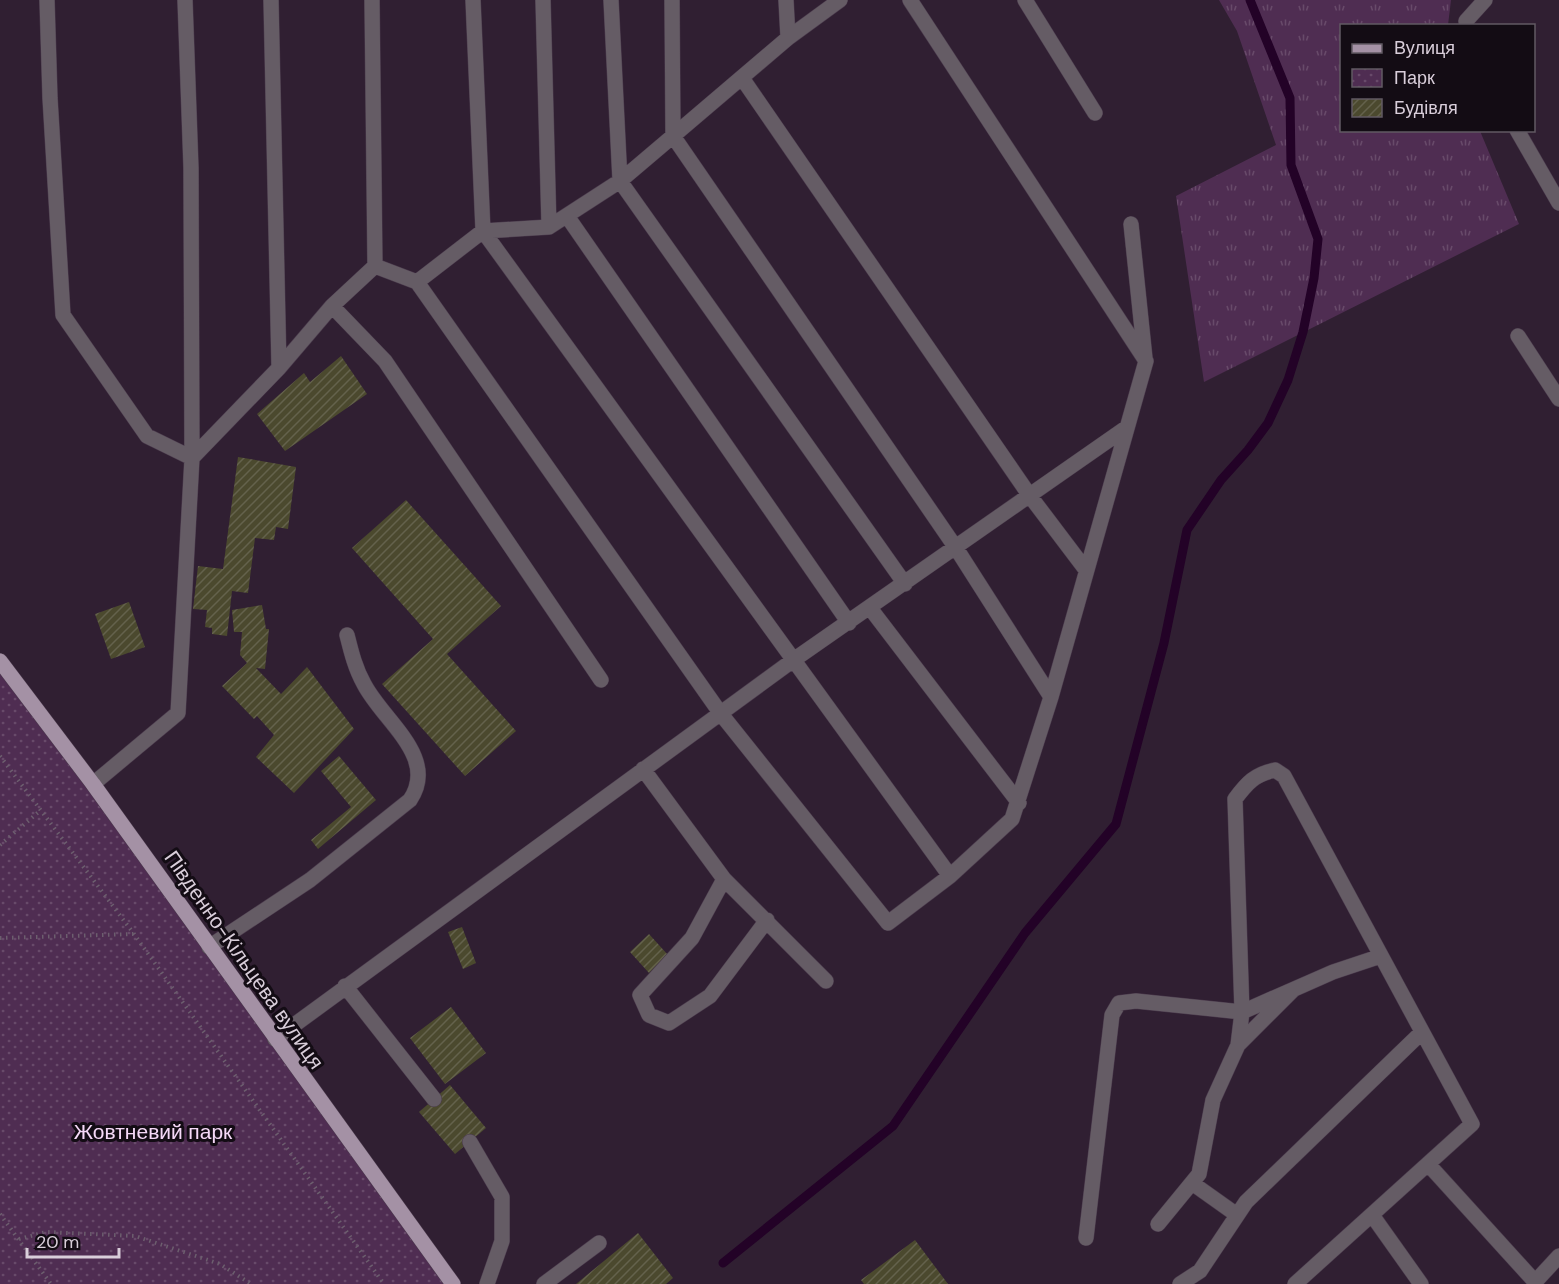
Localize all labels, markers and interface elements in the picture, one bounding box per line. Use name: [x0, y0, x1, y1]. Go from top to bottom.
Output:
legend: [1340, 24, 1535, 132]
text: Вулиця: [1394, 36, 1455, 60]
text: Парк: [1394, 66, 1435, 90]
text: Будівля: [1394, 96, 1458, 120]
street label: Південно-Кільцева вулиця: [158, 845, 330, 1075]
park label: Жовтневий парк: [74, 1118, 233, 1146]
scale bar: [27, 1221, 118, 1259]
text: 20 m: [36, 1230, 79, 1254]

